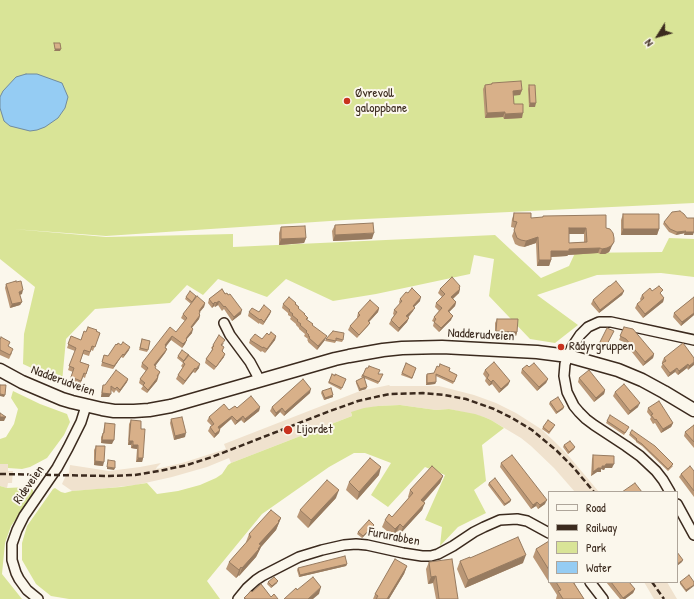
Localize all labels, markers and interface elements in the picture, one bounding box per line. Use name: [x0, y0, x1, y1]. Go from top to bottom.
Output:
north arrow: [638, 16, 678, 56]
text: N: [641, 37, 656, 50]
place label: Øvrevoll galoppbane: [355, 86, 407, 117]
marker: Øvrevoll galoppbane: [342, 96, 352, 106]
street label: Nadderudveien: [447, 325, 515, 345]
place label: Rådyrgruppen: [569, 339, 634, 355]
marker: Rådyrgruppen: [556, 342, 566, 352]
street label: Nadderudveien: [29, 362, 97, 400]
place label: Lijordet: [297, 422, 333, 438]
marker: Lijordet: [282, 424, 294, 436]
street label: Rideveien: [10, 463, 48, 507]
legend: [548, 491, 678, 583]
text: Road: [586, 499, 606, 516]
text: Railway: [586, 519, 617, 536]
street label: Fururabben: [367, 524, 421, 550]
text: Park: [586, 539, 606, 556]
text: Water: [586, 559, 612, 576]

